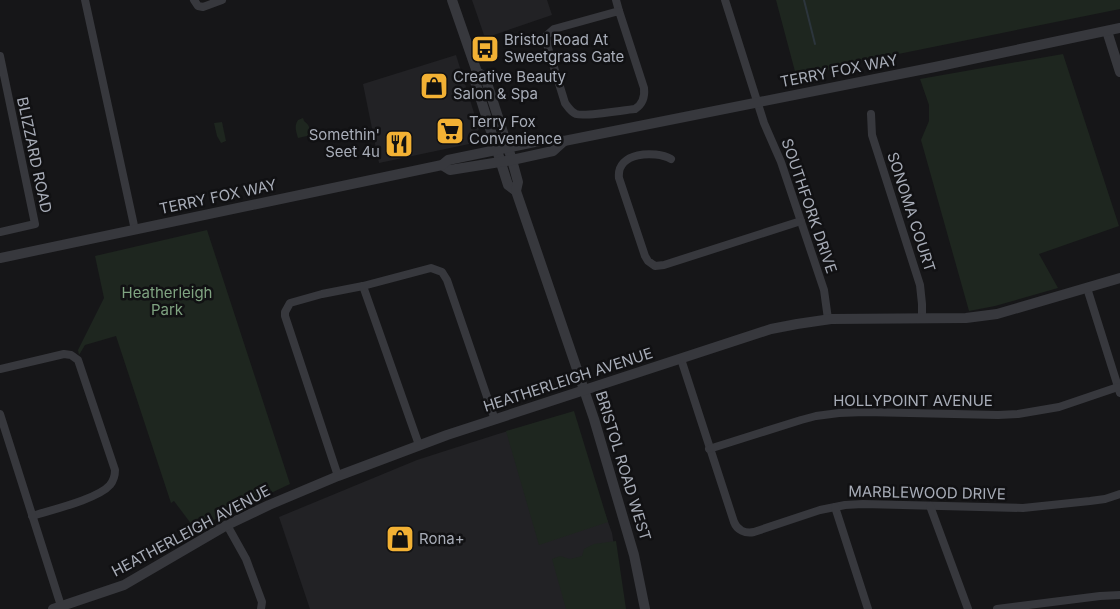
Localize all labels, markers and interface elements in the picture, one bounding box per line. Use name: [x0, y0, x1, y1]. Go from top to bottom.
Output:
place label: Bristol Road At Sweetgrass Gate: [504, 30, 624, 66]
bus stop icon: Bristol Road At Sweetgrass Gate: [470, 34, 500, 64]
street label: TERRY FOX WAY: [778, 50, 899, 91]
place label: Creative Beauty Salon & Spa: [453, 67, 567, 103]
shop icon: Creative Beauty Salon & Spa: [419, 71, 449, 101]
street label: BLIZZARD ROAD: [13, 95, 56, 215]
place label: Terry Fox Convenience: [469, 112, 562, 148]
supermarket icon: Terry Fox Convenience: [435, 116, 465, 146]
place label: Somethin' Seet 4u: [309, 125, 380, 161]
restaurant icon: Somethin' Seet 4u: [384, 129, 414, 159]
street label: SOUTHFORK DRIVE: [777, 136, 841, 276]
street label: SONOMA COURT: [883, 150, 940, 274]
street label: TERRY FOX WAY: [157, 175, 278, 218]
park label: Heatherleigh Park: [122, 283, 212, 319]
street label: HEATHERLEIGH AVENUE: [481, 343, 655, 416]
street label: BRISTOL ROAD WEST: [592, 389, 655, 543]
street label: HOLLYPOINT AVENUE: [833, 391, 993, 410]
street label: HEATHERLEIGH AVENUE: [108, 481, 273, 580]
street label: MARBLEWOOD DRIVE: [848, 482, 1006, 503]
shop icon: Rona+: [385, 524, 415, 554]
place label: Rona+: [419, 529, 465, 548]

